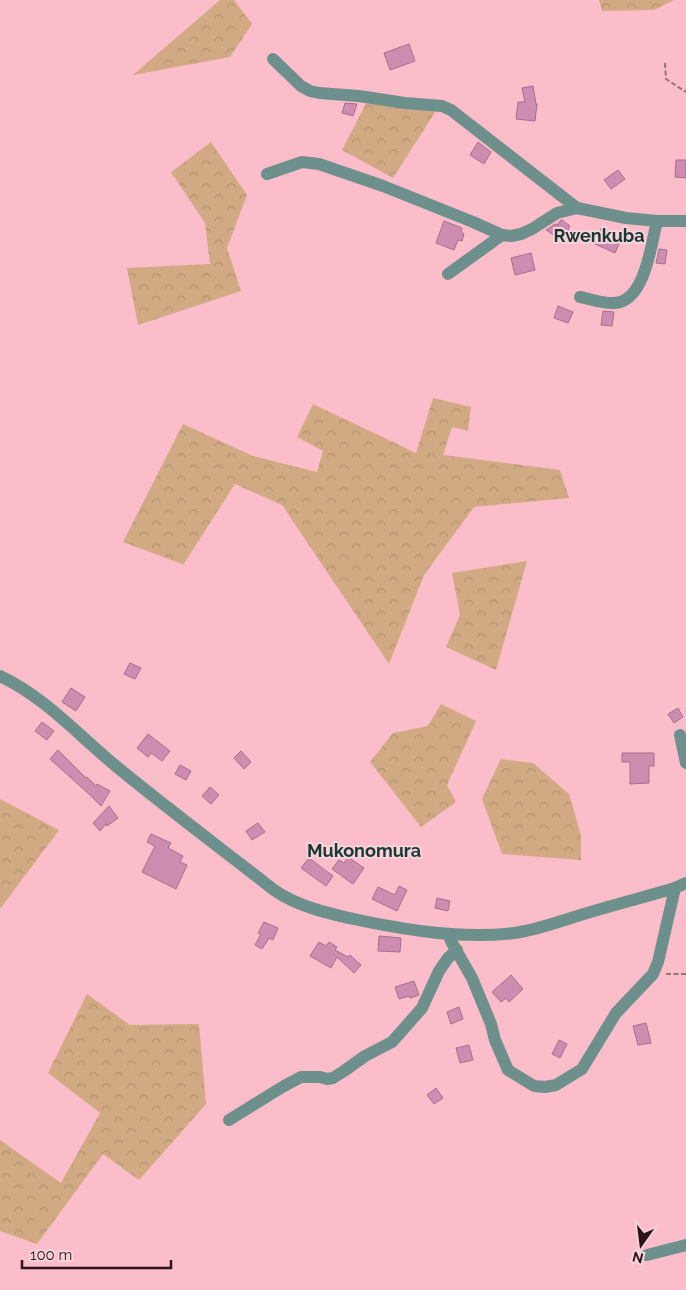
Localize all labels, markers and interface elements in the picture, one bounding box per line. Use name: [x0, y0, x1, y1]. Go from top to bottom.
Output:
district label: Rwenkuba: [553, 225, 645, 246]
district label: Mukonomura: [307, 840, 421, 861]
north arrow: [616, 1220, 666, 1270]
scale bar: [22, 1238, 171, 1270]
text: 100 m: [30, 1246, 72, 1264]
text: N: [631, 1249, 645, 1267]

